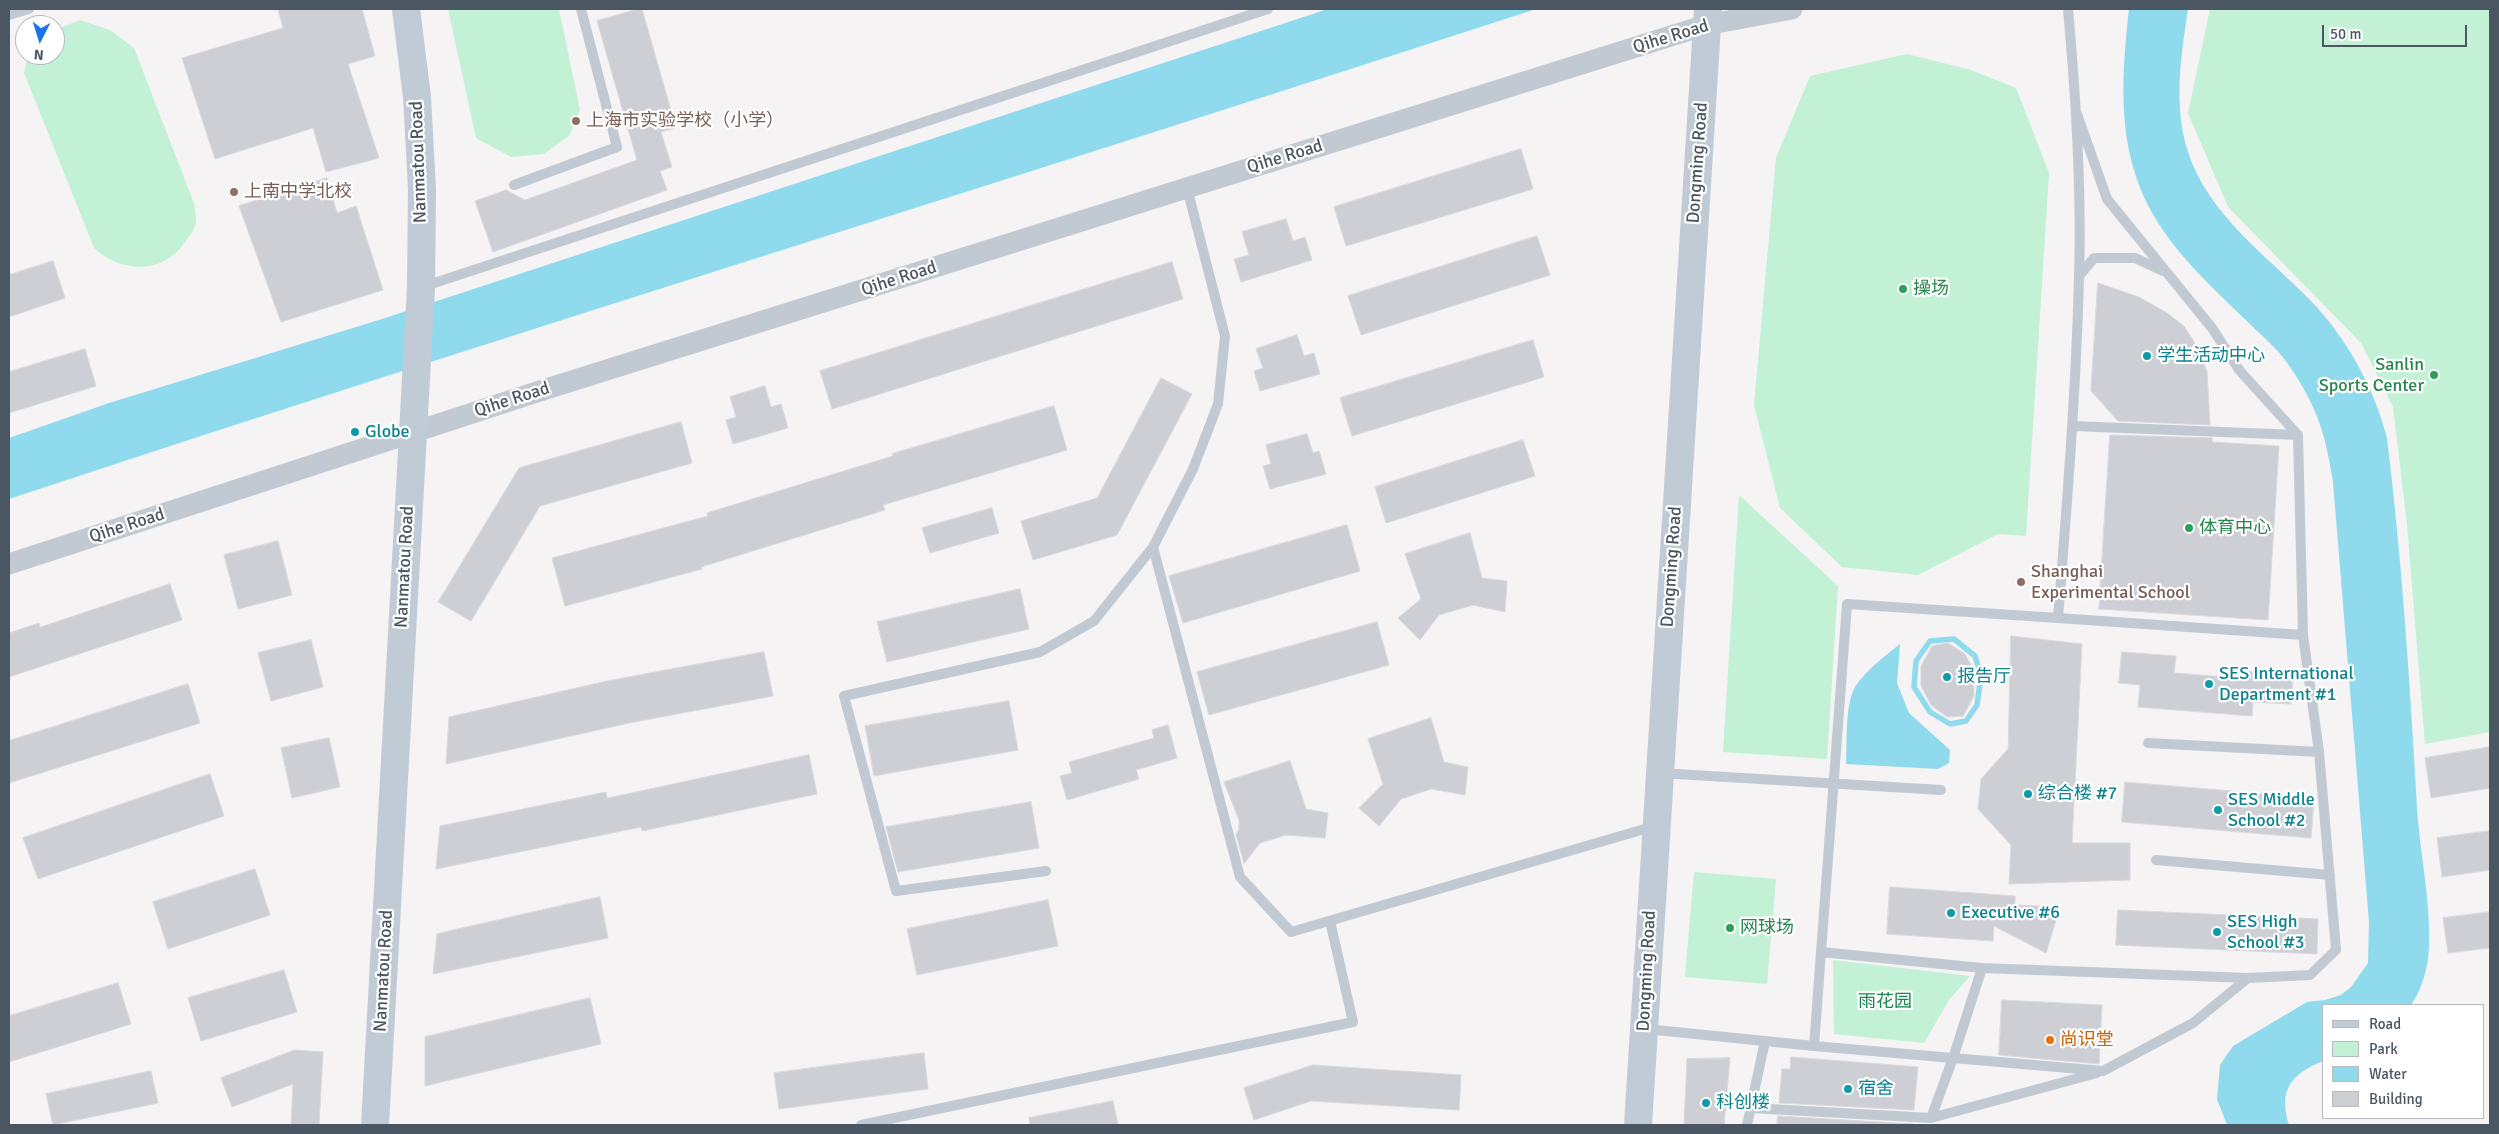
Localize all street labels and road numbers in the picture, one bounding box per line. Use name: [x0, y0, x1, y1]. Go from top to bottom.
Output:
street label: Qihe Road: [1631, 15, 1711, 59]
street label: Nanmatou Road: [406, 101, 432, 223]
street label: Dongming Road: [1683, 102, 1713, 224]
street label: Qihe Road: [1245, 135, 1325, 179]
street label: Qihe Road: [859, 257, 939, 301]
street label: Qihe Road: [472, 378, 552, 422]
street label: Qihe Road: [87, 504, 167, 548]
street label: Nanmatou Road: [391, 505, 419, 629]
street label: Dongming Road: [1657, 506, 1687, 628]
street label: Nanmatou Road: [370, 909, 398, 1033]
street label: Dongming Road: [1633, 910, 1661, 1032]

